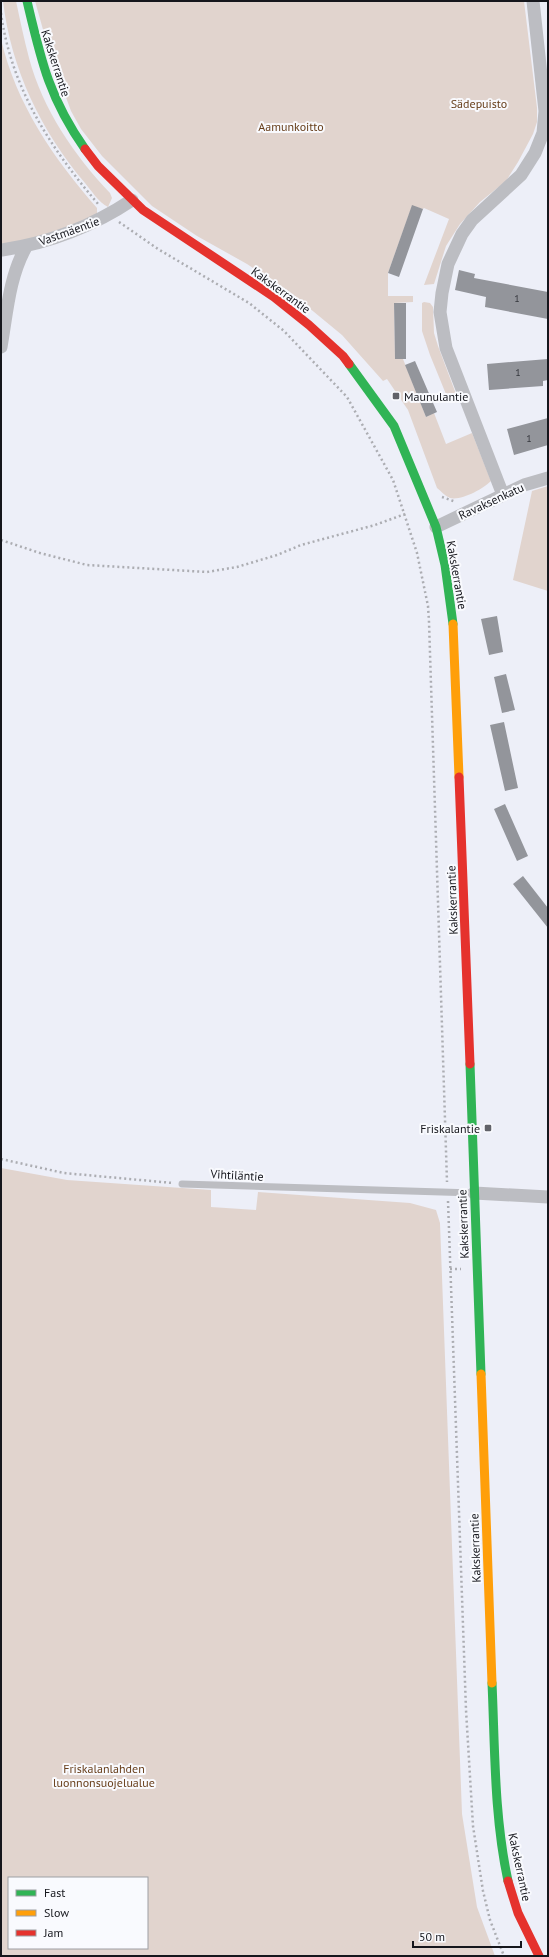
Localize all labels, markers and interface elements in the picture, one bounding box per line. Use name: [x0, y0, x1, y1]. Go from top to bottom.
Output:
street label: Kakskerrantie: [38, 28, 74, 98]
park label: Sädepuisto: [451, 96, 507, 111]
park label: Aamunkoitto: [258, 119, 324, 134]
street label: Vastmäentie: [36, 213, 101, 249]
street label: Kakskerrantie: [248, 264, 314, 316]
house number: 1: [514, 292, 520, 305]
house number: 1: [515, 366, 521, 379]
place label: Maunulantie: [404, 389, 468, 404]
marker: Maunulantie: [391, 391, 401, 401]
house number: 1: [526, 432, 532, 445]
street label: Ravaksenkatu: [456, 479, 526, 523]
street label: Kakskerrantie: [444, 539, 470, 611]
street label: Kakskerrantie: [443, 865, 461, 935]
place label: Friskalantie: [420, 1121, 480, 1136]
marker: Friskalantie: [483, 1123, 493, 1133]
street label: Vihtiläntie: [209, 1166, 264, 1184]
street label: Kakskerrantie: [454, 1189, 472, 1259]
street label: Kakskerrantie: [466, 1513, 484, 1583]
park label: Friskalanlahden luonnonsuojelualue: [53, 1761, 155, 1790]
street label: Kakskerrantie: [505, 1831, 535, 1903]
legend: [8, 1877, 148, 1949]
text: Fast: [44, 1885, 65, 1900]
text: Slow: [44, 1905, 69, 1920]
scale bar: [413, 1923, 521, 1949]
text: Jam: [43, 1925, 63, 1940]
text: 50 m: [419, 1929, 445, 1944]

